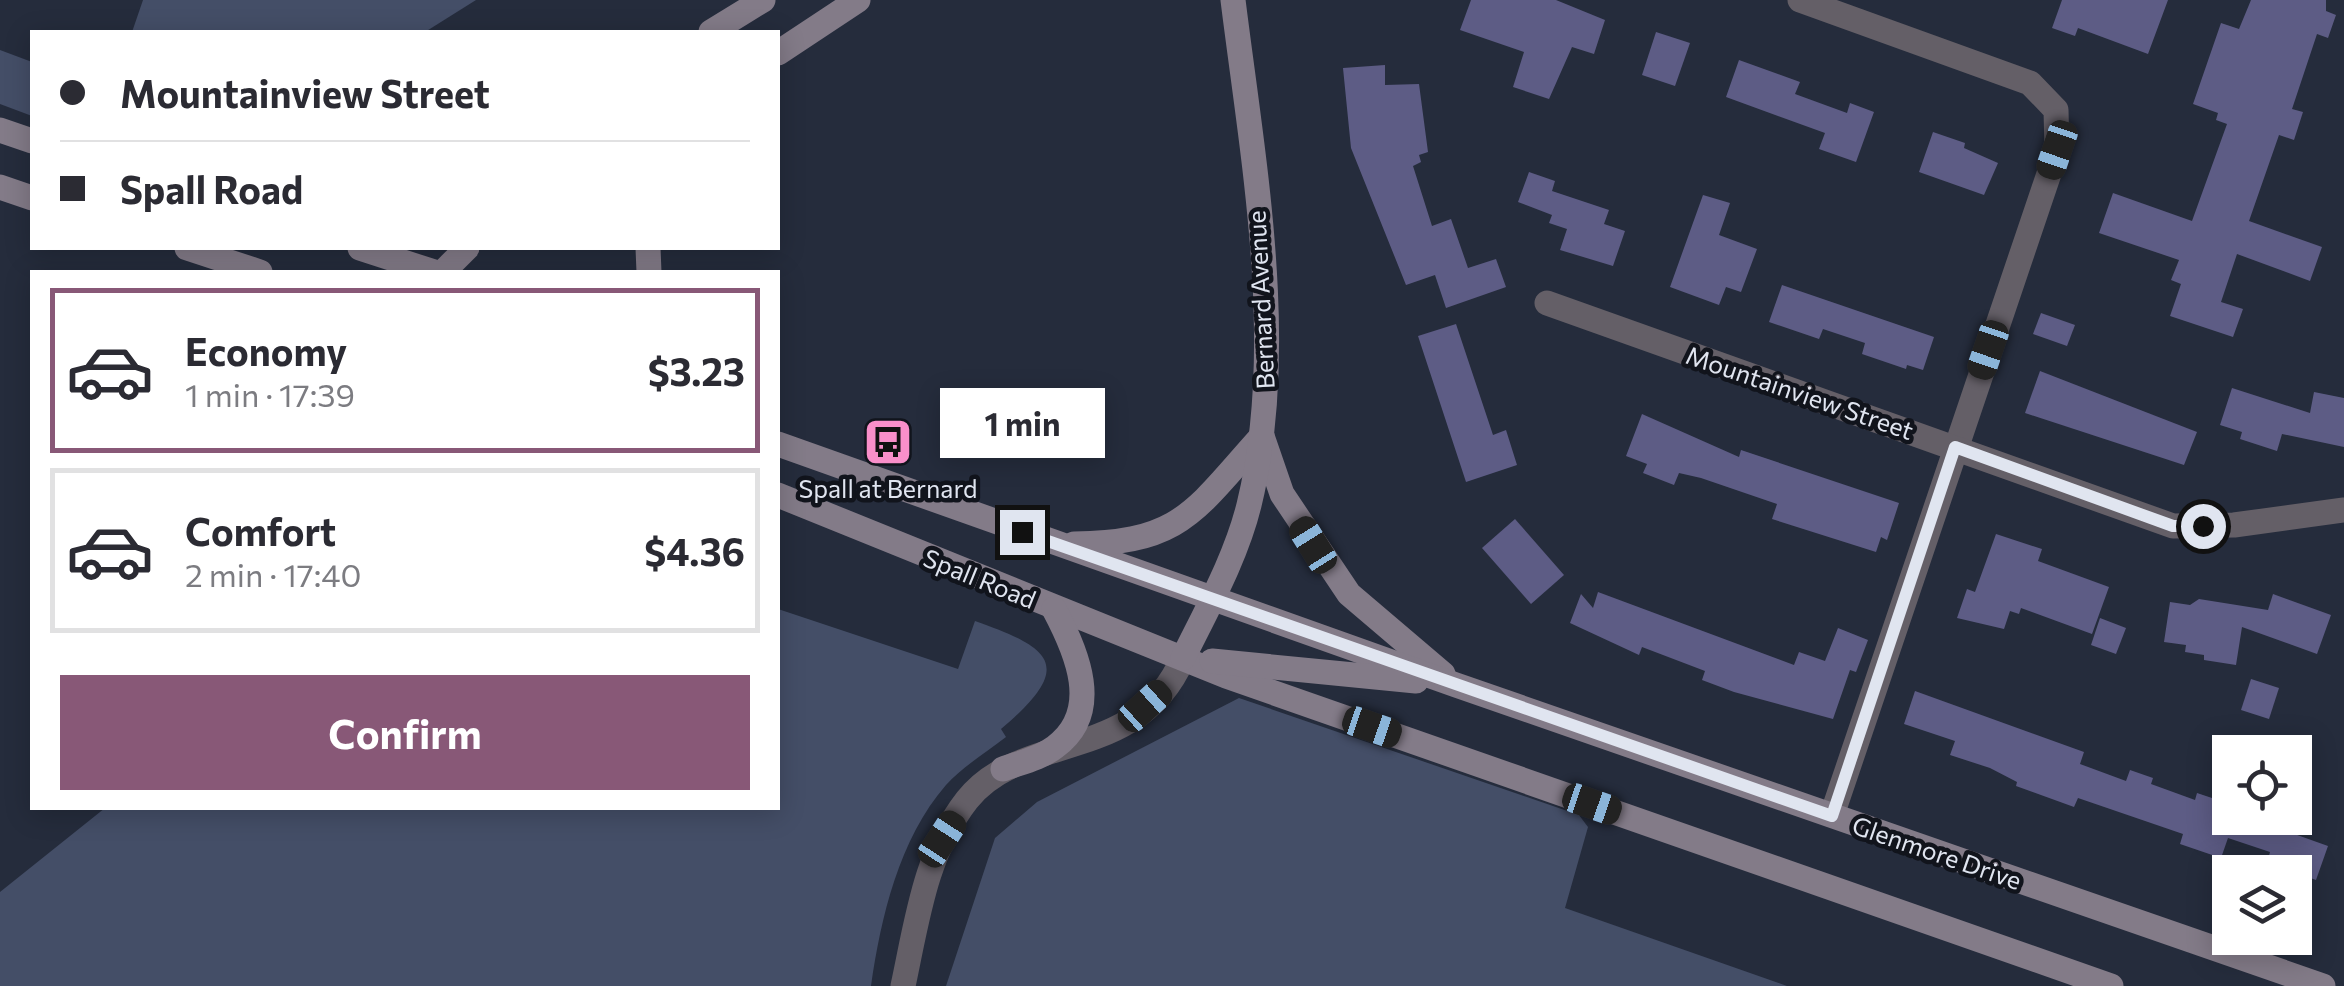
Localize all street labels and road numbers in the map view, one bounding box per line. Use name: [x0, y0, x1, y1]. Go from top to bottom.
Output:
street label: Bernard Avenue: [1240, 210, 1280, 390]
street label: Mountainview Street: [1682, 339, 1918, 445]
street label: Spall Road: [919, 542, 1041, 614]
street label: Glenmore Drive: [1848, 809, 2026, 895]

